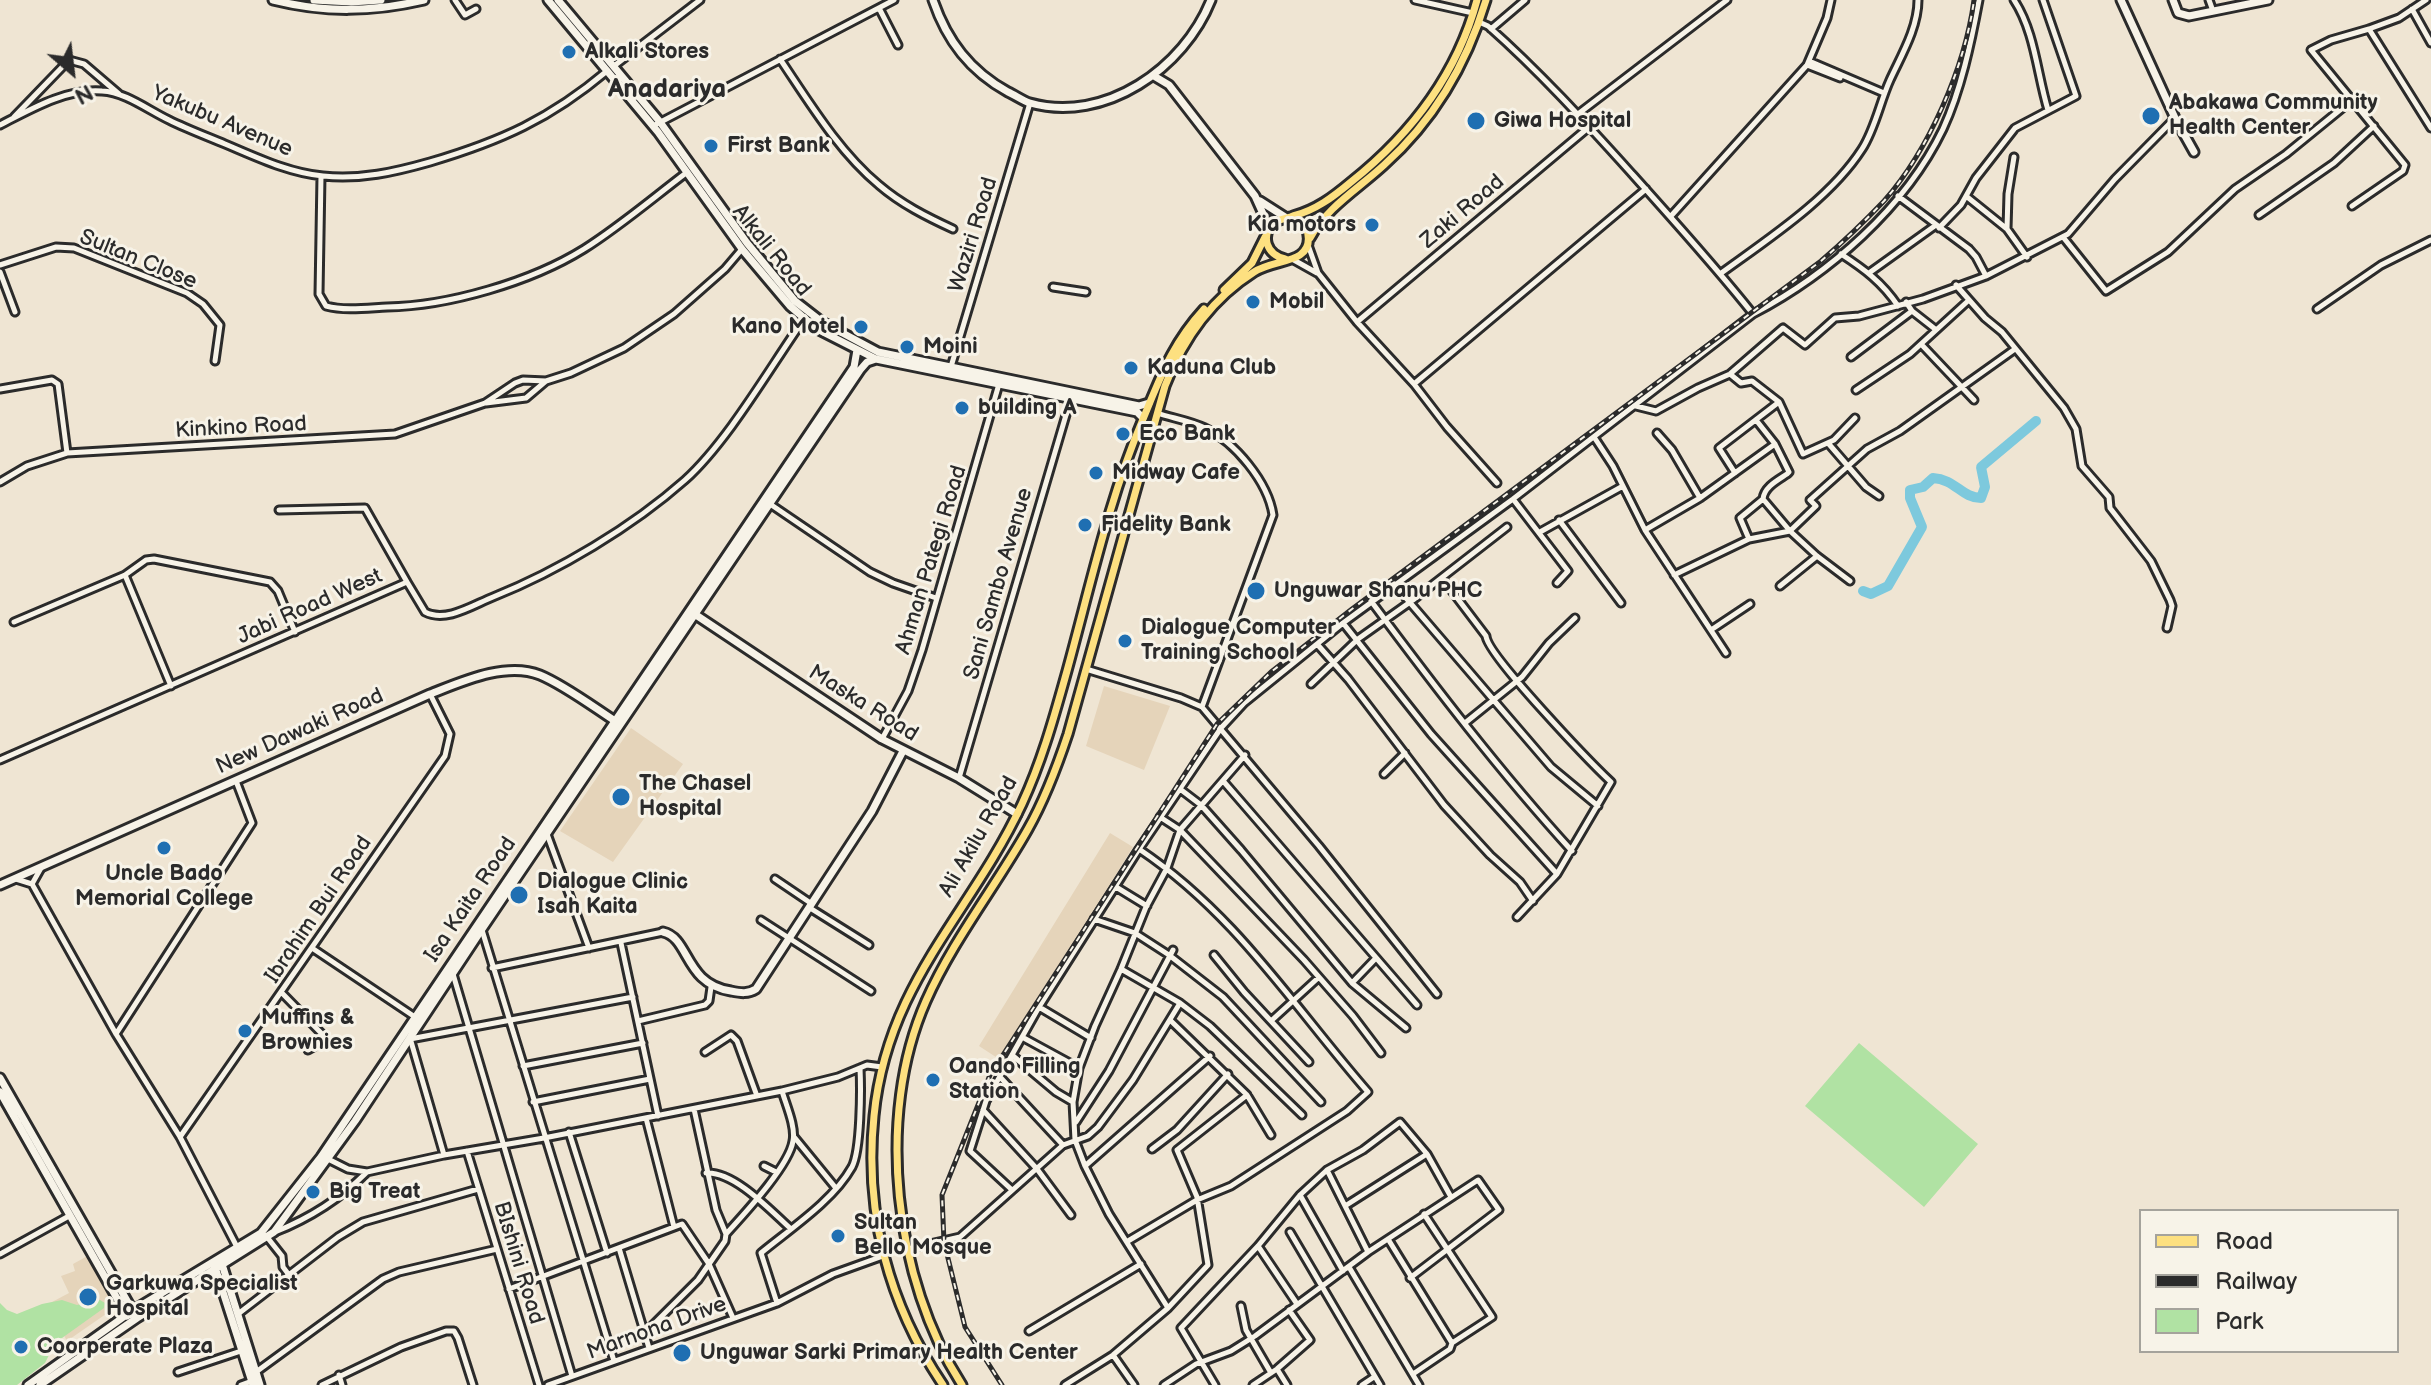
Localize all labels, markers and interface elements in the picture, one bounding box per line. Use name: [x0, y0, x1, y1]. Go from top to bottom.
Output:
north arrow: [32, 32, 112, 112]
place label: Alkali Stores: [585, 39, 709, 65]
marker: Alkali Stores: [560, 43, 578, 61]
district label: Anadariya: [608, 74, 726, 106]
text: N: [70, 78, 97, 109]
street label: Yakubu Avenue: [148, 80, 296, 164]
place label: Abakawa Community Health Center: [2169, 90, 2378, 142]
marker: Abakawa Community Health Center: [2140, 105, 2162, 127]
place label: Giwa Hospital: [1494, 108, 1631, 134]
marker: Giwa Hospital: [1465, 110, 1487, 132]
place label: First Bank: [727, 133, 830, 159]
marker: First Bank: [702, 137, 720, 155]
street label: Zaki Road: [1416, 169, 1510, 255]
street label: Waziri Road: [944, 174, 1004, 296]
street label: Alkali Road: [726, 200, 816, 302]
place label: Kia motors: [1247, 212, 1356, 238]
marker: Kia motors: [1363, 216, 1381, 234]
street label: Sultan Close: [75, 225, 201, 295]
place label: Mobil: [1269, 289, 1324, 315]
marker: Mobil: [1244, 293, 1262, 311]
place label: Kano Motel: [731, 314, 845, 340]
marker: Kano Motel: [852, 318, 870, 336]
place label: Moini: [923, 334, 978, 360]
marker: Moini: [898, 338, 916, 356]
place label: Kaduna Club: [1147, 355, 1276, 381]
marker: Kaduna Club: [1122, 359, 1140, 377]
place label: building A: [978, 395, 1077, 421]
marker: building A: [953, 399, 971, 417]
street label: Kinkino Road: [175, 411, 307, 445]
place label: Eco Bank: [1139, 421, 1235, 447]
marker: Eco Bank: [1114, 425, 1132, 443]
place label: Midway Cafe: [1112, 460, 1240, 486]
street label: Ahman Pategi Road: [891, 462, 973, 658]
marker: Midway Cafe: [1087, 464, 1105, 482]
street label: Sani Sambo Avenue: [959, 485, 1039, 683]
place label: Fidelity Bank: [1101, 512, 1231, 538]
marker: Fidelity Bank: [1076, 516, 1094, 534]
street label: Jabi Road West: [234, 563, 386, 651]
place label: Unguwar Shanu PHC: [1274, 578, 1482, 604]
marker: Unguwar Shanu PHC: [1245, 580, 1267, 602]
place label: Dialogue Computer Training School: [1141, 615, 1336, 666]
marker: Dialogue Computer Training School: [1116, 632, 1134, 650]
street label: Maska Road: [803, 660, 923, 748]
street label: New Dawaki Road: [212, 683, 388, 781]
place label: The Chasel Hospital: [639, 771, 751, 822]
street label: Ali Akilu Road: [934, 772, 1024, 902]
marker: The Chasel Hospital: [610, 786, 632, 808]
street label: Ibrahim Bui Road: [260, 831, 378, 989]
street label: Isa Kaita Road: [419, 832, 523, 968]
marker: Uncle Bado Memorial College: [155, 839, 173, 857]
place label: Uncle Bado Memorial College: [75, 861, 253, 912]
place label: Dialogue Clinic Isah Kaita: [537, 869, 688, 920]
marker: Dialogue Clinic Isah Kaita: [508, 884, 530, 906]
place label: Muffins & Brownies: [261, 1005, 355, 1056]
marker: Muffins & Brownies: [236, 1022, 254, 1040]
place label: Oando Filling Station: [949, 1054, 1080, 1106]
marker: Oando Filling Station: [924, 1071, 942, 1089]
place label: Big Treat: [329, 1179, 420, 1205]
marker: Big Treat: [304, 1183, 322, 1201]
street label: BIshini Road: [487, 1199, 549, 1327]
legend: [2139, 1209, 2399, 1353]
place label: Sultan Bello Mosque: [854, 1210, 992, 1262]
marker: Sultan Bello Mosque: [829, 1227, 847, 1245]
text: Road: [2215, 1227, 2273, 1256]
text: Railway: [2215, 1267, 2297, 1296]
place label: Garkuwa Specialist Hospital: [106, 1271, 298, 1322]
marker: Garkuwa Specialist Hospital: [77, 1286, 99, 1308]
street label: Marnona Drive: [584, 1291, 730, 1367]
text: Park: [2215, 1307, 2263, 1336]
place label: Coorperate Plaza: [37, 1334, 213, 1360]
marker: Coorperate Plaza: [12, 1338, 30, 1356]
place label: Unguwar Sarki Primary Health Center: [700, 1340, 1078, 1366]
marker: Unguwar Sarki Primary Health Center: [671, 1342, 693, 1364]

